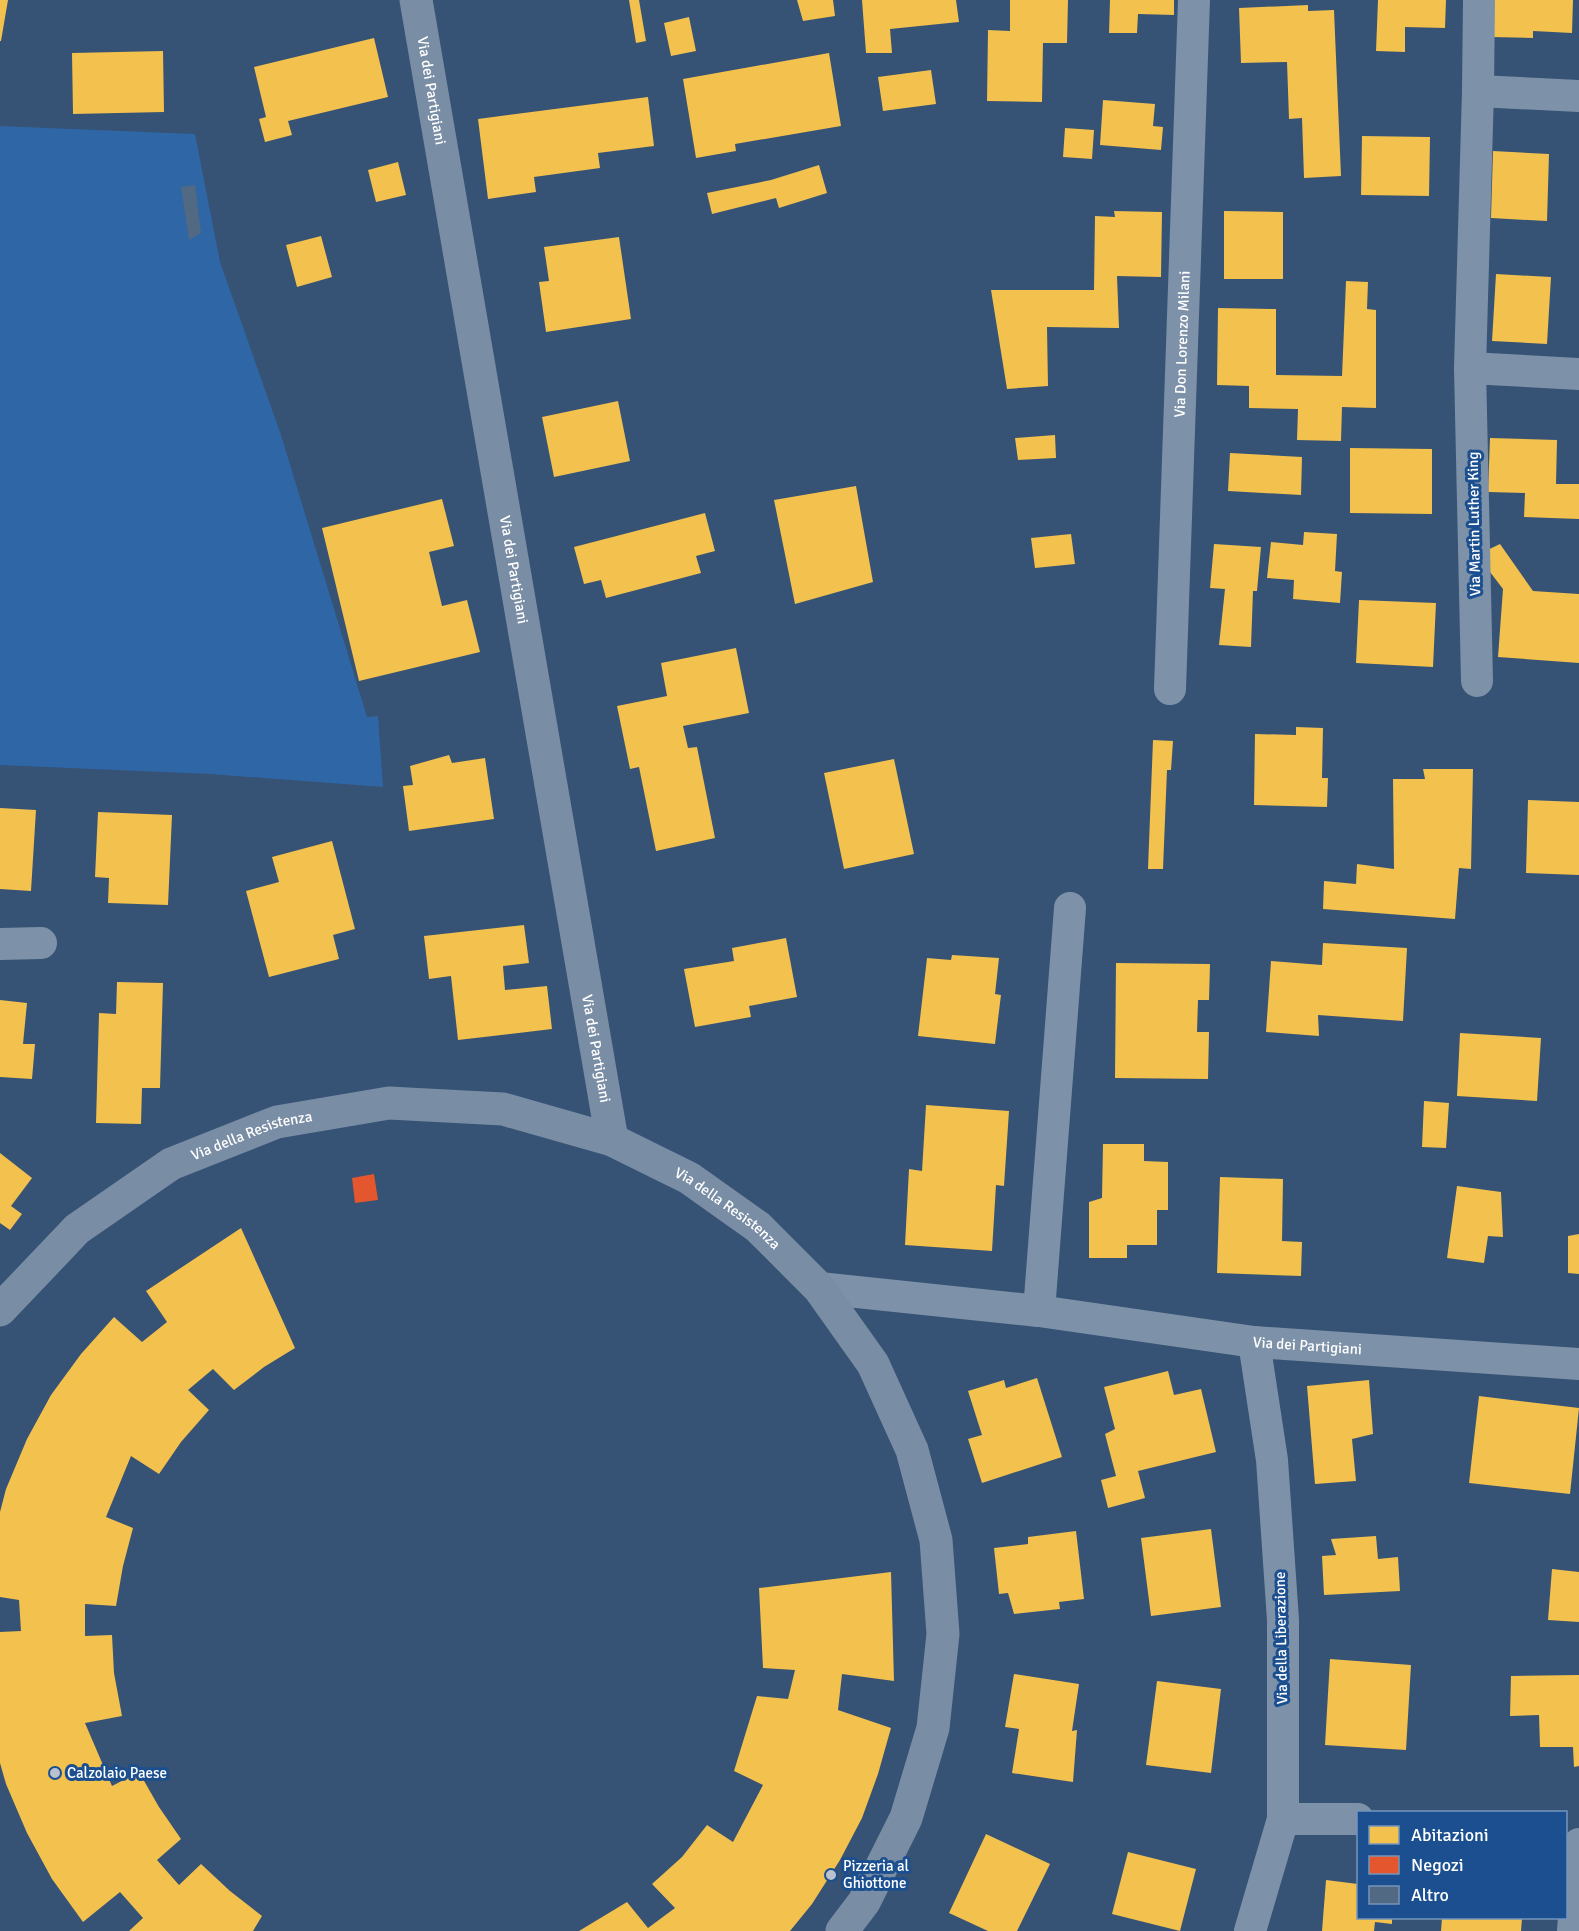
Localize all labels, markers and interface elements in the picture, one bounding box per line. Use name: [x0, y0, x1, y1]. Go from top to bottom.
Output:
street label: Via dei Partigiani: [413, 35, 450, 146]
street label: Via Don Lorenzo Milani: [1170, 270, 1194, 418]
street label: Via Martin Luther King: [1464, 451, 1484, 596]
street label: Via dei Partigiani: [496, 514, 532, 625]
street label: Via dei Partigiani: [578, 993, 614, 1104]
street label: Via della Resistenza: [188, 1107, 314, 1164]
street label: Via della Resistenza: [672, 1163, 784, 1253]
street label: Via dei Partigiani: [1252, 1333, 1363, 1358]
street label: Via della Liberazione: [1271, 1571, 1291, 1705]
place label: Calzolaio Paese: [67, 1764, 167, 1782]
marker: Calzolaio Paese: [48, 1766, 62, 1780]
legend: [1357, 1811, 1567, 1919]
text: Abitazioni: [1411, 1824, 1489, 1846]
text: Negozi: [1411, 1854, 1464, 1876]
place label: Pizzeria al Ghiottone: [843, 1857, 909, 1892]
marker: Pizzeria al Ghiottone: [824, 1868, 838, 1882]
text: Altro: [1411, 1884, 1449, 1906]

